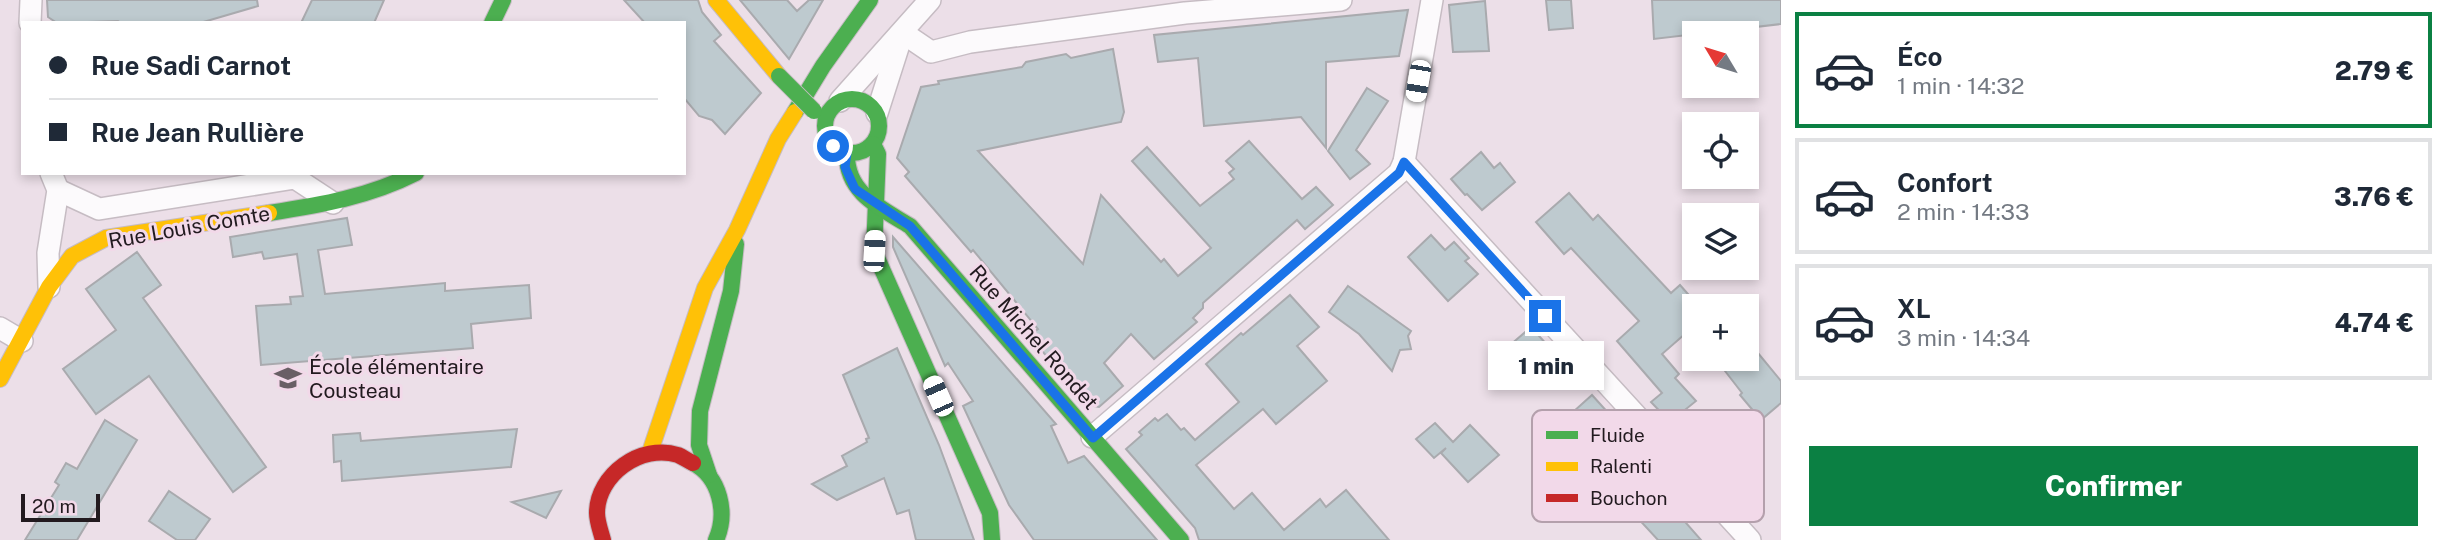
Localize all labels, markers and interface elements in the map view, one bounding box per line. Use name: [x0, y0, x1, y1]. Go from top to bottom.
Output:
north arrow: [1682, 21, 1759, 98]
map controls: [1682, 21, 1759, 371]
icon: car: [1813, 39, 1876, 102]
text: Éco: [1897, 41, 1943, 72]
text: Rue Sadi Carnot: [91, 50, 291, 81]
text: 2.79 €: [2335, 55, 2414, 86]
car: [1405, 58, 1432, 104]
text: 1 min · 14:32: [1897, 72, 2024, 99]
button: locate: [1682, 112, 1759, 189]
text: Rue Jean Rullière: [91, 117, 304, 148]
route start: [817, 130, 849, 162]
icon: car: [1813, 165, 1876, 228]
text: Confort: [1897, 167, 1993, 198]
text: 3.76 €: [2334, 181, 2414, 212]
text: 2 min · 14:33: [1897, 198, 2029, 225]
street label: Rue Louis Comte: [106, 200, 272, 254]
button: layers: [1682, 203, 1759, 280]
car: [863, 229, 886, 273]
street label: Rue Michel Rondet: [964, 260, 1104, 414]
icon: car: [1813, 291, 1876, 354]
text: XL: [1897, 293, 1931, 324]
button: +: [1682, 294, 1759, 371]
route end: [1529, 300, 1561, 332]
text: 4.74 €: [2335, 307, 2414, 338]
text: 3 min · 14:34: [1897, 324, 2030, 351]
callout: 1 min: [1487, 340, 1603, 390]
text: 1 min: [1518, 352, 1574, 379]
place label: École élémentaire Cousteau: [309, 354, 484, 403]
school or university icon: École élémentaire Cousteau: [273, 363, 303, 393]
car: [920, 373, 957, 419]
legend: [1532, 410, 1764, 522]
text: Fluide: [1590, 424, 1645, 446]
button: Confirmer: [1809, 446, 2418, 526]
text: Ralenti: [1590, 455, 1652, 477]
text: Bouchon: [1590, 487, 1667, 509]
scale bar: [21, 491, 100, 523]
text: 20 m: [32, 495, 76, 517]

